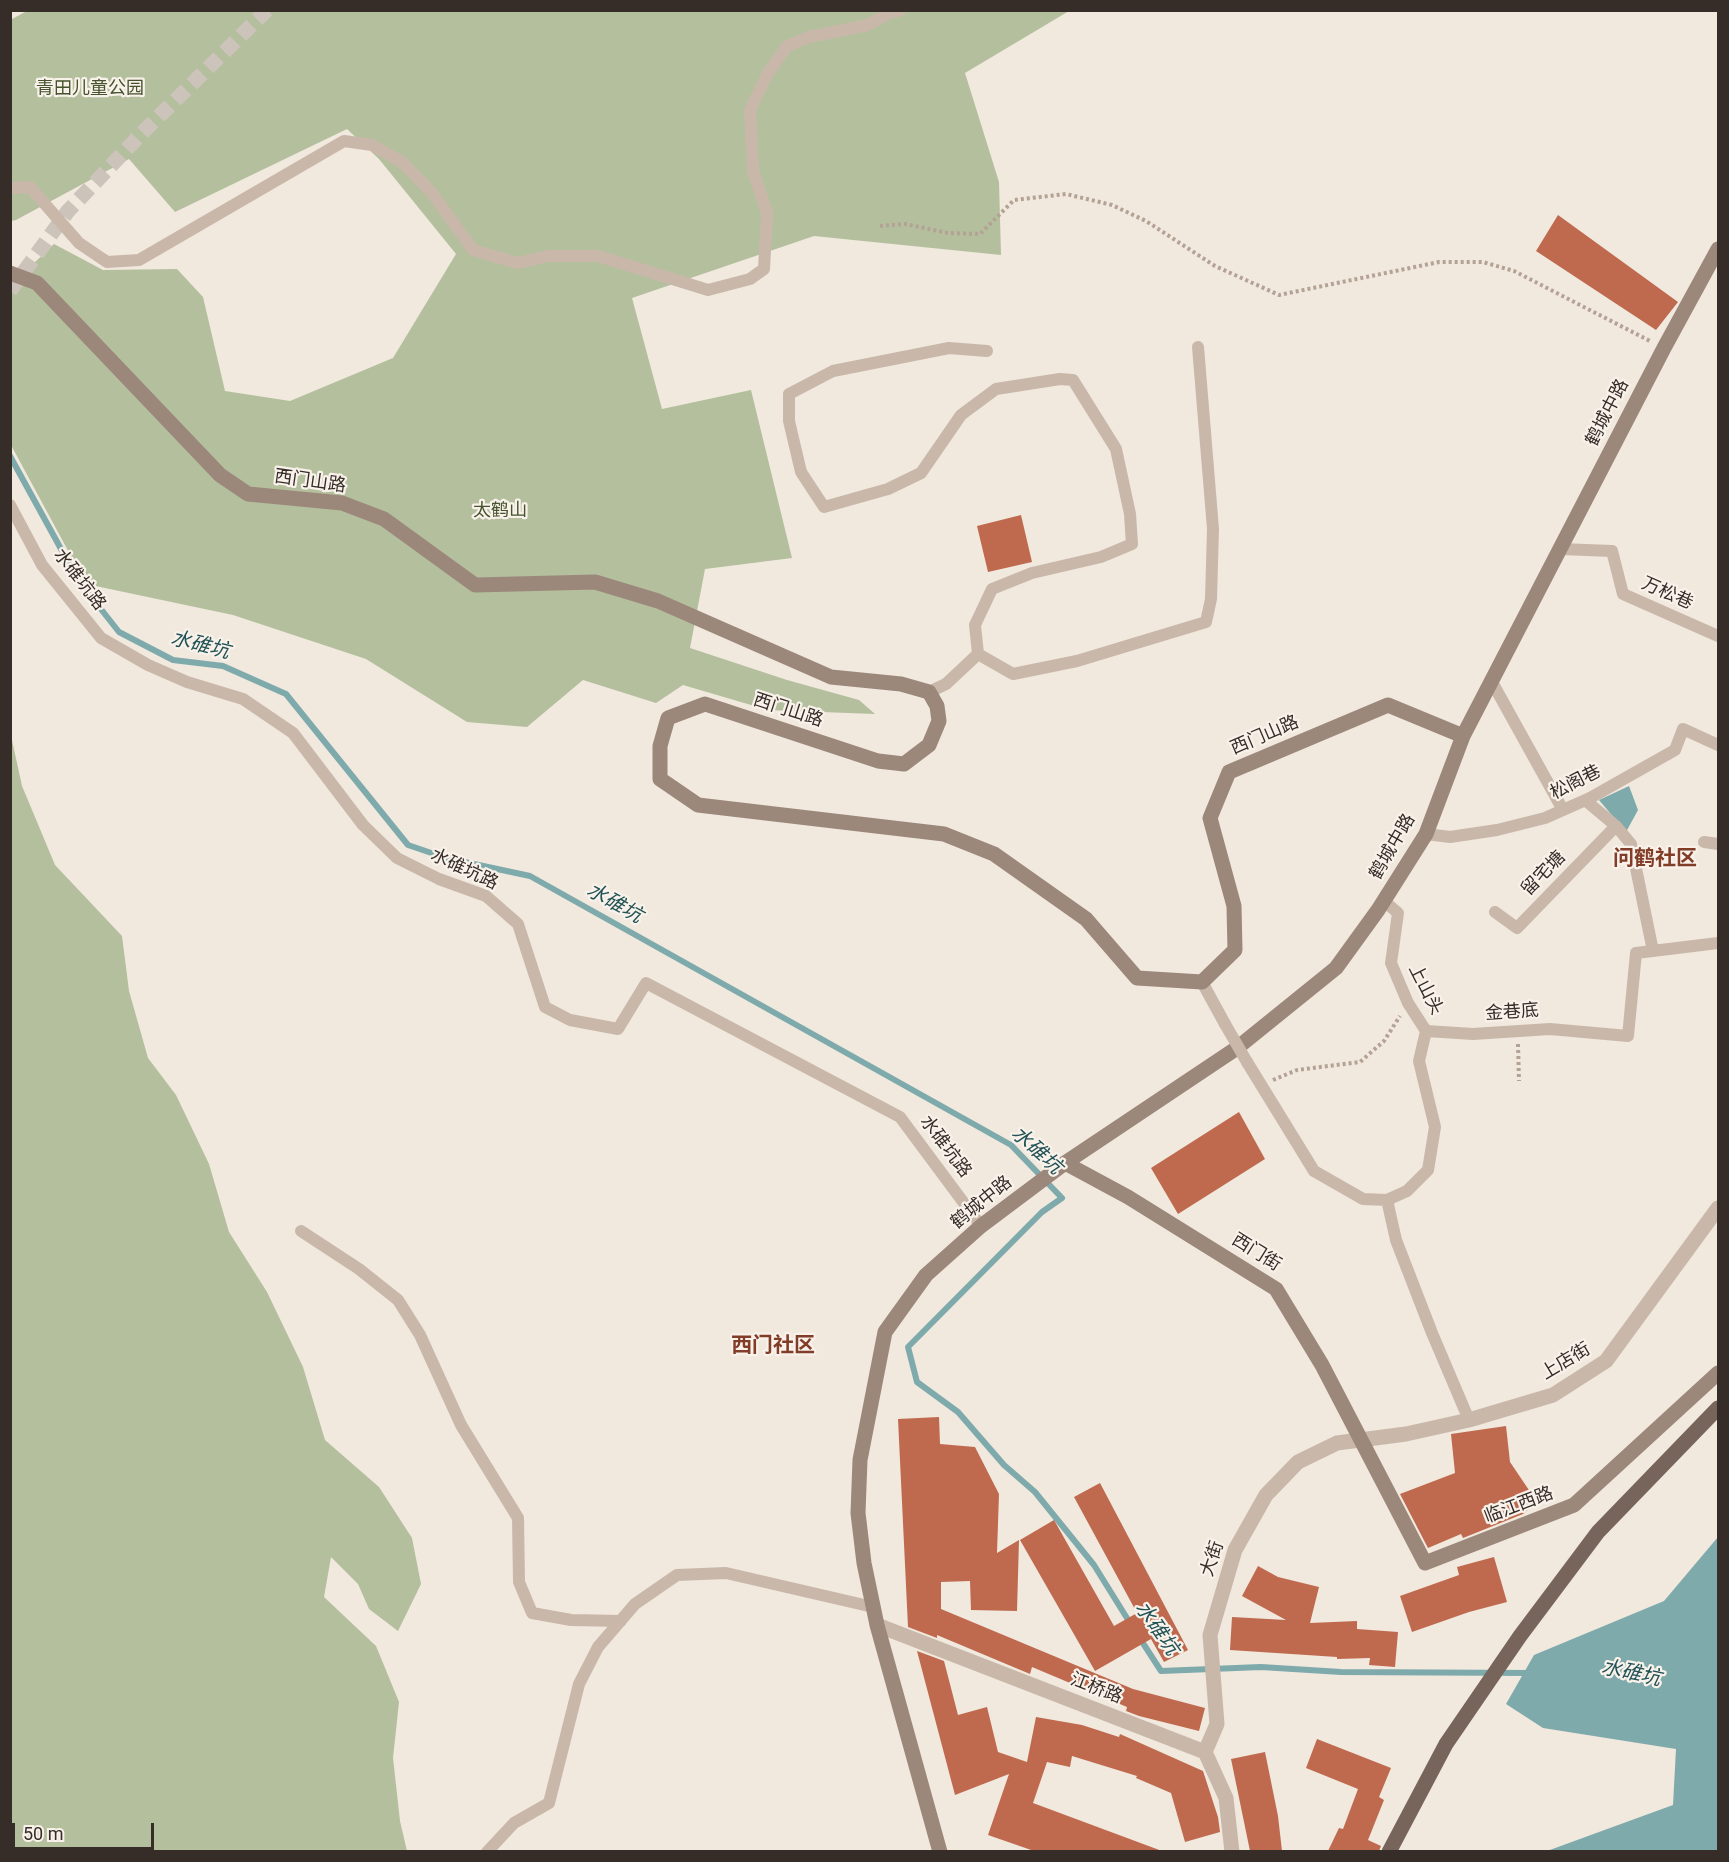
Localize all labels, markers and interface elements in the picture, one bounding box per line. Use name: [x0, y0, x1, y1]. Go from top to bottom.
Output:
park label: 青田儿童公园: [36, 78, 144, 100]
street label: 鹤城中路: [1582, 376, 1634, 450]
street label: 西门山路: [273, 466, 347, 498]
park label: 太鹤山: [473, 500, 527, 522]
street label: 水碓坑路: [48, 545, 110, 615]
street label: 万松巷: [1638, 573, 1696, 615]
water label: 水碓坑: [168, 627, 232, 665]
street label: 西门山路: [750, 690, 826, 732]
street label: 西门山路: [1228, 712, 1302, 760]
street label: 松阁巷: [1547, 761, 1605, 805]
street label: 鹤城中路: [1366, 810, 1420, 884]
street label: 水碓坑路: [427, 845, 501, 895]
street label: 留宅塘: [1517, 847, 1571, 901]
district label: 问鹤社区: [1613, 847, 1697, 873]
water label: 水碓坑: [582, 879, 646, 929]
street label: 上山头: [1403, 961, 1447, 1019]
street label: 金巷底: [1484, 1000, 1540, 1026]
street label: 水碓坑路: [915, 1112, 975, 1182]
water label: 水碓坑: [1006, 1122, 1066, 1180]
street label: 鹤城中路: [947, 1172, 1017, 1234]
street label: 西门街: [1227, 1230, 1285, 1276]
district label: 西门社区: [731, 1334, 815, 1360]
street label: 上店街: [1537, 1339, 1595, 1385]
street label: 临江西路: [1482, 1483, 1556, 1529]
street label: 大街: [1197, 1538, 1229, 1580]
water label: 水碓坑: [1129, 1598, 1183, 1660]
water label: 水碓坑: [1599, 1656, 1663, 1692]
street label: 江桥路: [1067, 1669, 1125, 1709]
scale bar: [15, 1811, 158, 1849]
text: 50 m: [23, 1823, 63, 1844]

